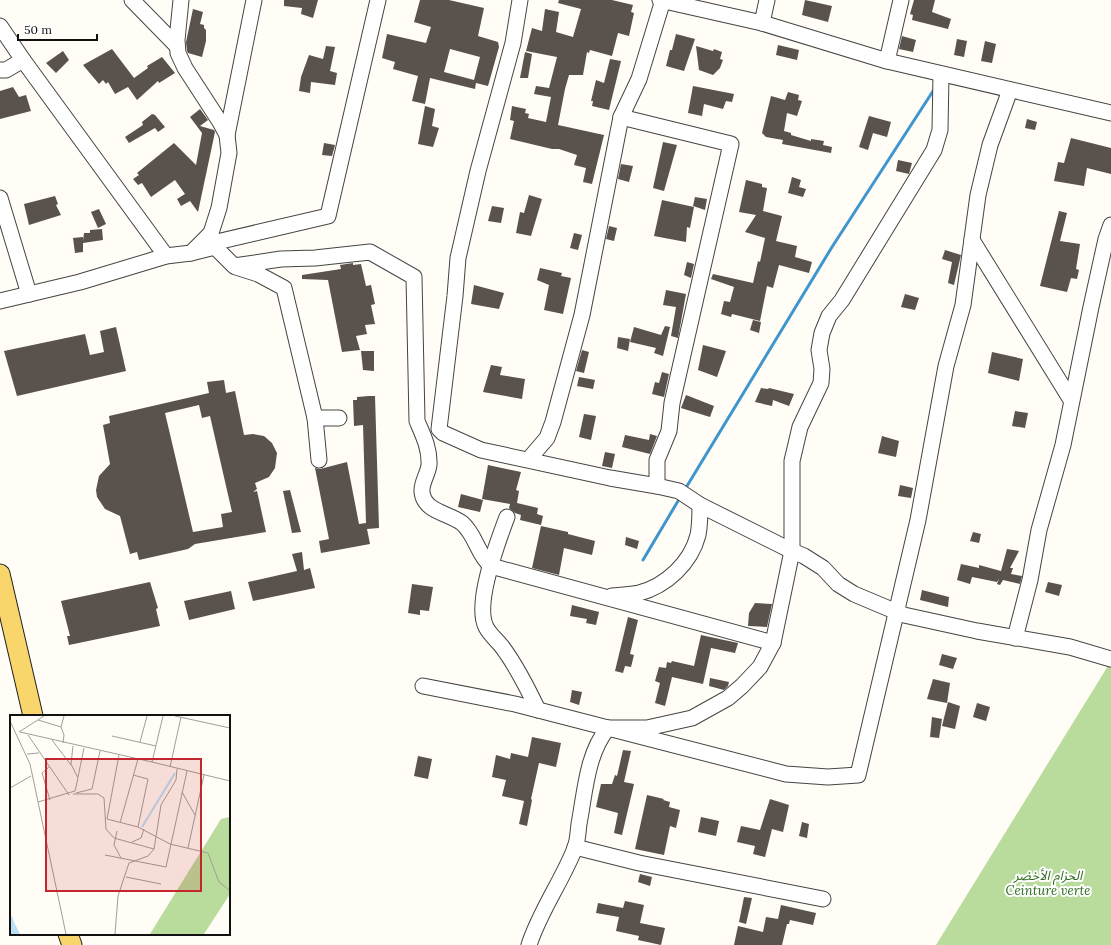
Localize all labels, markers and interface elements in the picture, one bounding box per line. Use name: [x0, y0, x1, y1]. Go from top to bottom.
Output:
scale bar: [18, 16, 97, 42]
text: 50 m: [24, 22, 52, 37]
inset map: [10, 715, 230, 935]
park label: الحزام الأخضر Ceinture verte: [1005, 867, 1091, 899]

